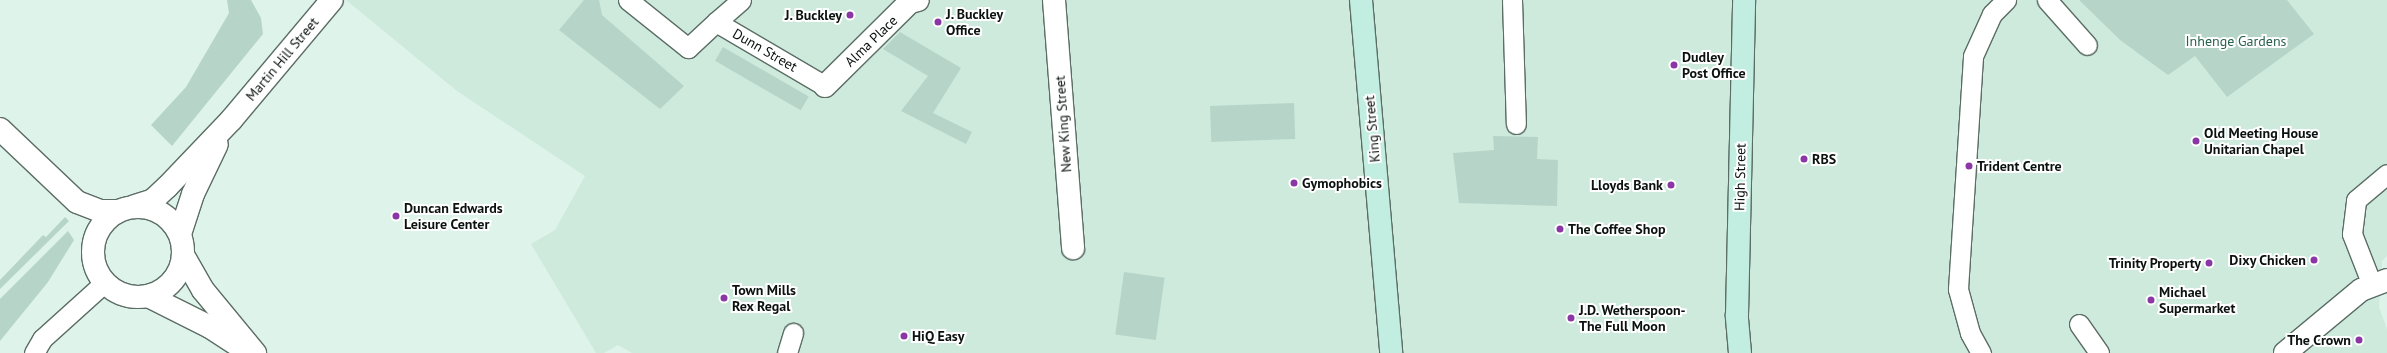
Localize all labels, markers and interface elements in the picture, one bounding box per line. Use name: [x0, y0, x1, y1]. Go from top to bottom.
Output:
place label: J. Buckley Office: [946, 6, 1004, 38]
place label: J. Buckley: [784, 7, 842, 23]
marker: J. Buckley: [845, 10, 855, 20]
street label: Alma Place: [841, 12, 901, 70]
street label: Martin Hill Street: [242, 14, 322, 104]
marker: J. Buckley Office: [933, 17, 943, 27]
street label: Dunn Street: [730, 25, 800, 75]
park label: Inhenge Gardens: [2186, 33, 2286, 49]
place label: Dudley Post Office: [1682, 49, 1746, 82]
marker: Dudley Post Office: [1669, 60, 1679, 70]
street label: New King Street: [1051, 75, 1075, 173]
street label: King Street: [1361, 95, 1383, 163]
place label: Old Meeting House Unitarian Chapel: [2204, 125, 2318, 158]
marker: Old Meeting House Unitarian Chapel: [2191, 136, 2201, 146]
street label: High Street: [1731, 143, 1749, 211]
place label: RBS: [1812, 151, 1836, 167]
marker: RBS: [1799, 154, 1809, 164]
place label: Trident Centre: [1977, 158, 2062, 174]
marker: Trident Centre: [1964, 161, 1974, 171]
place label: Gymophobics: [1302, 175, 1382, 191]
place label: Lloyds Bank: [1591, 177, 1663, 193]
marker: Gymophobics: [1289, 178, 1299, 188]
marker: Lloyds Bank: [1666, 180, 1676, 190]
place label: Duncan Edwards Leisure Center: [404, 200, 503, 232]
marker: Duncan Edwards Leisure Center: [391, 211, 401, 221]
place label: The Coffee Shop: [1568, 221, 1666, 237]
marker: The Coffee Shop: [1555, 224, 1565, 234]
place label: Dixy Chicken: [2229, 252, 2306, 268]
place label: Trinity Property: [2108, 255, 2201, 271]
marker: Dixy Chicken: [2309, 255, 2319, 265]
marker: Trinity Property: [2204, 258, 2214, 268]
place label: Town Mills Rex Regal: [732, 282, 796, 314]
place label: Michael Supermarket: [2159, 284, 2235, 316]
marker: Town Mills Rex Regal: [719, 293, 729, 303]
marker: Michael Supermarket: [2146, 295, 2156, 305]
place label: J.D. Wetherspoon- The Full Moon: [1579, 302, 1687, 334]
marker: J.D. Wetherspoon- The Full Moon: [1566, 313, 1576, 323]
place label: HiQ Easy: [912, 328, 965, 344]
marker: HiQ Easy: [899, 331, 909, 341]
place label: The Crown: [2287, 332, 2351, 348]
marker: The Crown: [2354, 335, 2364, 345]

